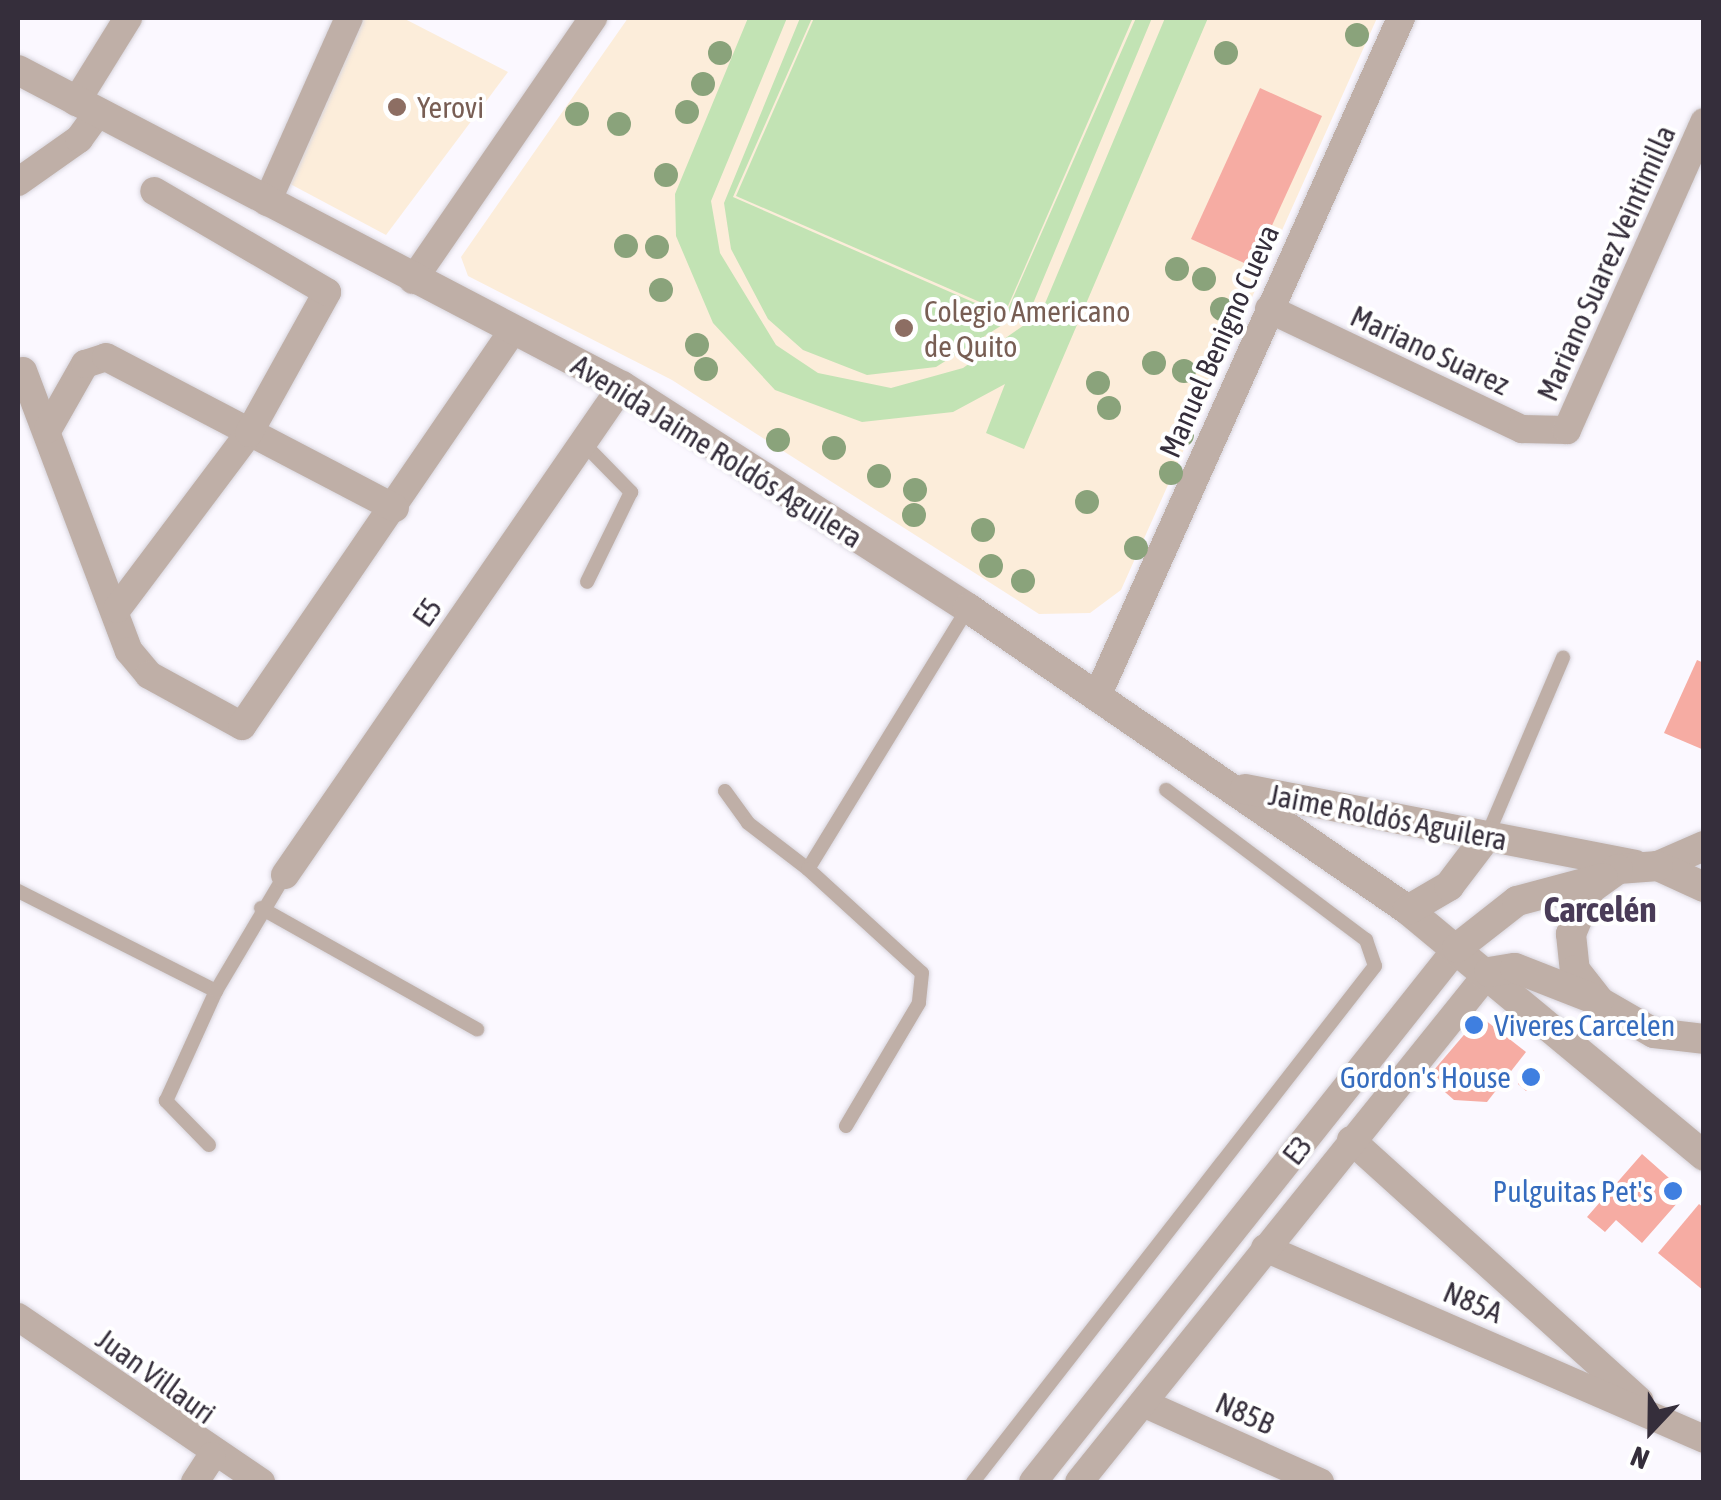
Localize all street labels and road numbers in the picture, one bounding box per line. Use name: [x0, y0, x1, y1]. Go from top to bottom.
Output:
street label: Mariano Suarez Veintimilla: [1529, 120, 1683, 406]
street label: Manuel Benigno Cueva: [1152, 219, 1286, 463]
street label: Mariano Suarez: [1345, 298, 1515, 402]
street label: Avenida Jaime Roldós Aguilera: [565, 347, 869, 555]
street label: E5: [405, 591, 449, 633]
street label: Jaime Roldós Aguilera: [1266, 776, 1510, 858]
street label: E3: [1275, 1128, 1319, 1172]
street label: N85A: [1438, 1274, 1508, 1330]
street label: Juan Villauri: [89, 1321, 223, 1431]
street label: N85B: [1210, 1384, 1280, 1442]

